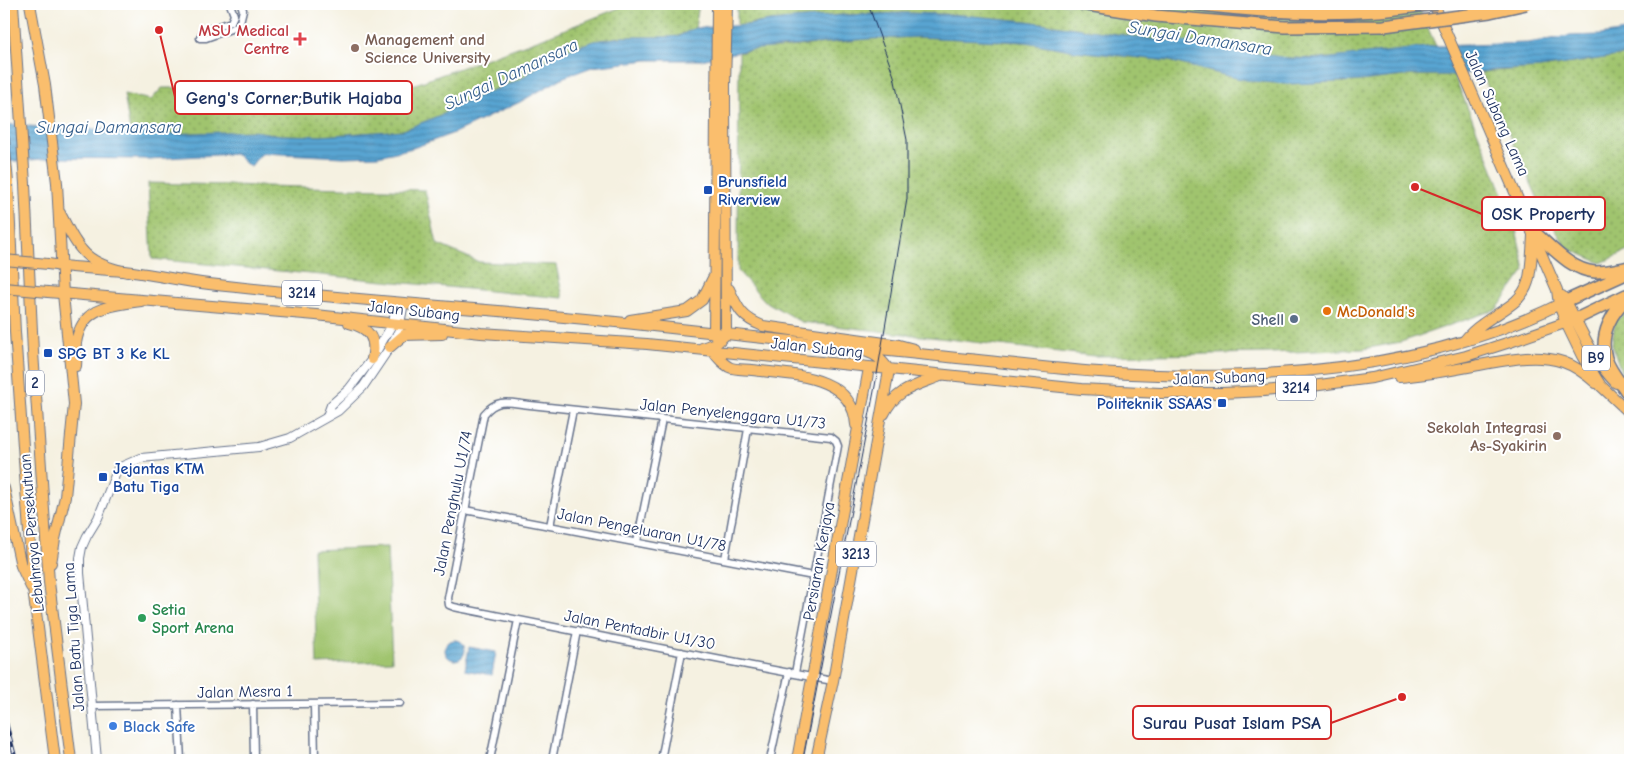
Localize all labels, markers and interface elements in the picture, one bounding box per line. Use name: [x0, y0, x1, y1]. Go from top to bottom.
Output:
water label: Sungai Damansara: [1126, 17, 1273, 60]
place label: MSU Medical Centre: [199, 22, 289, 58]
place label: Management and Science University: [365, 31, 491, 67]
marker: MSU Medical Centre: [293, 32, 307, 46]
water label: Sungai Damansara: [441, 34, 582, 115]
marker: Management and Science University: [349, 42, 361, 54]
street label: Jalan Subang Lama: [1461, 48, 1533, 179]
callout: Geng's Corner;Butik Hajaba: [175, 81, 412, 114]
text: Geng's Corner;Butik Hajaba: [186, 88, 402, 109]
water label: Sungai Damansara: [36, 117, 182, 138]
place label: Brunsfield Riverview: [718, 173, 787, 209]
marker: Brunsfield Riverview: [702, 184, 714, 196]
callout: OSK Property: [1482, 197, 1605, 230]
text: OSK Property: [1491, 204, 1596, 225]
road number: 3214: [282, 280, 322, 306]
street label: Jalan Subang: [367, 297, 461, 325]
place label: McDonald's: [1337, 303, 1415, 321]
marker: McDonald's: [1321, 305, 1333, 317]
place label: Shell: [1251, 311, 1284, 329]
marker: Shell: [1288, 313, 1300, 325]
street label: Jalan Subang: [770, 334, 864, 362]
place label: SPG BT 3 Ke KL: [58, 345, 170, 363]
road number: B9: [1582, 346, 1610, 370]
marker: SPG BT 3 Ke KL: [42, 347, 54, 359]
street label: Jalan Subang: [1172, 367, 1266, 389]
road number: 2: [26, 370, 44, 396]
road number: 3214: [1276, 376, 1316, 400]
street label: Jalan Penyelenggara U1/73: [639, 395, 827, 433]
place label: Politeknik SSAAS: [1097, 395, 1212, 413]
marker: Politeknik SSAAS: [1216, 397, 1228, 409]
place label: Sekolah Integrasi As-Syakirin: [1427, 419, 1547, 455]
street label: Jalan Penghulu U1/74: [430, 429, 476, 577]
marker: Sekolah Integrasi As-Syakirin: [1551, 430, 1563, 442]
street label: Lebuhraya Persekutuan: [16, 453, 48, 613]
place label: Jejantas KTM Batu Tiga: [113, 460, 204, 496]
marker: Jejantas KTM Batu Tiga: [97, 471, 109, 483]
street label: Persiaran Kerjaya: [800, 500, 838, 622]
street label: Jalan Pengeluaran U1/78: [556, 505, 728, 555]
road number: 3213: [836, 542, 876, 566]
street label: Jalan Batu Tiga Lama: [60, 562, 88, 712]
place label: Setia Sport Arena: [152, 601, 234, 637]
street label: Jalan Pentadbir U1/30: [563, 606, 717, 653]
marker: Setia Sport Arena: [136, 612, 148, 624]
street label: Jalan Mesra 1: [197, 682, 293, 702]
callout: Surau Pusat Islam PSA: [1133, 706, 1331, 739]
text: Surau Pusat Islam PSA: [1143, 713, 1321, 734]
place label: Black Safe: [123, 718, 195, 736]
marker: Black Safe: [107, 720, 119, 732]

